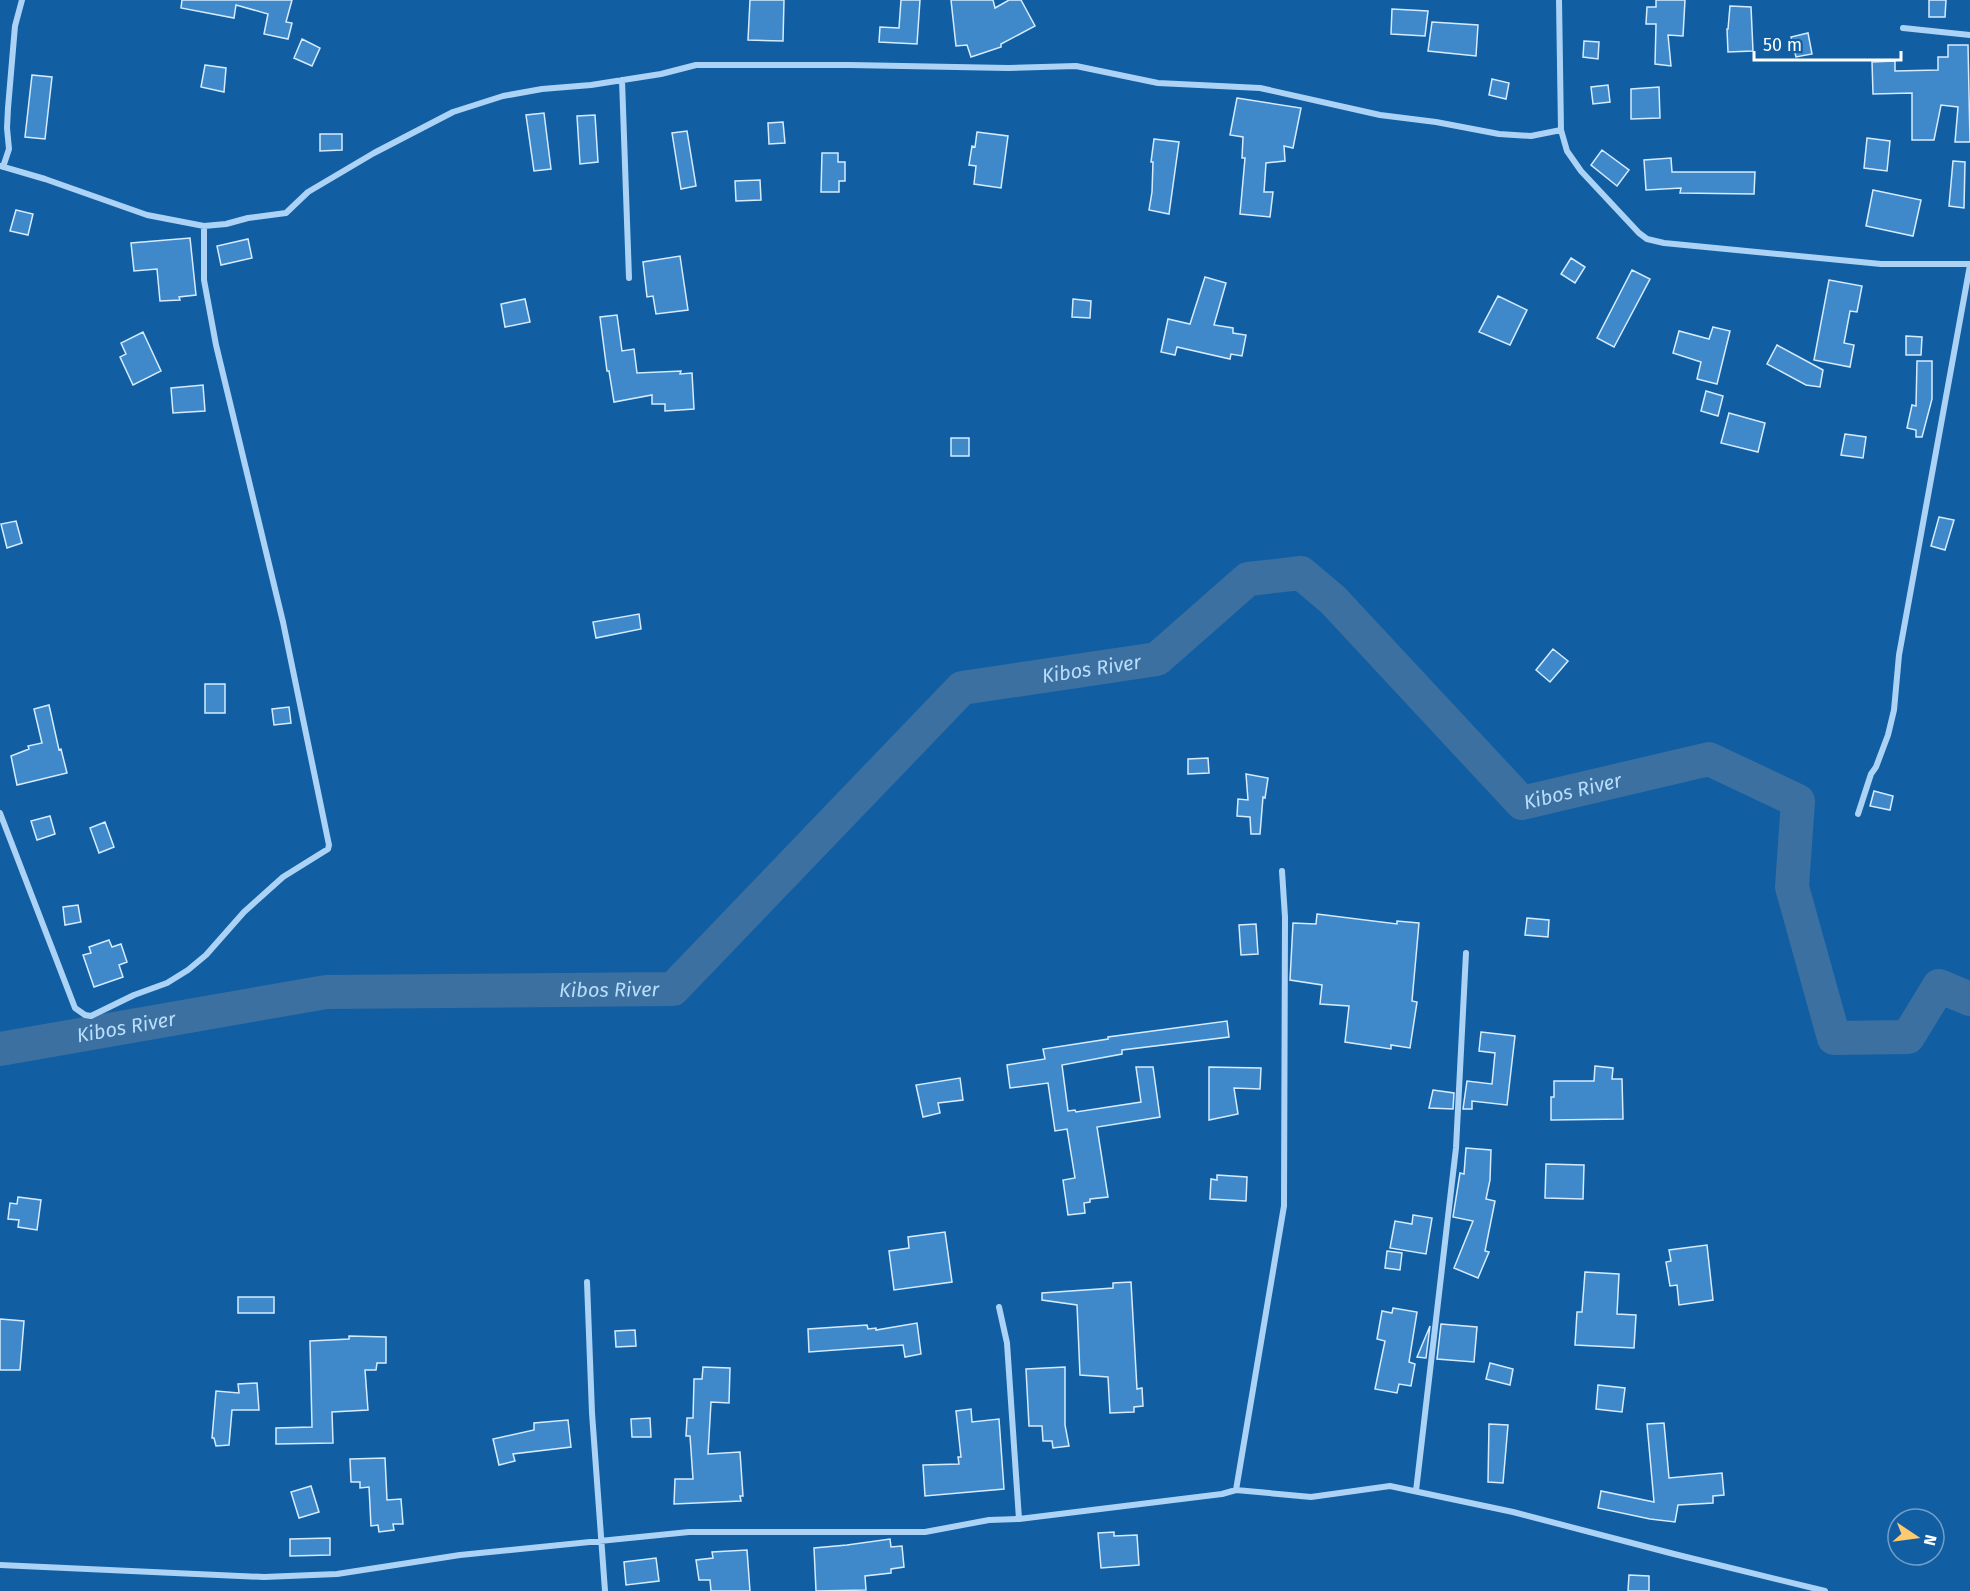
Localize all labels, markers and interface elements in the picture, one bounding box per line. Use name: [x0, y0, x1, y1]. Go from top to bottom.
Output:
scale bar: [1754, 24, 1901, 62]
text: 50 m: [1763, 34, 1802, 56]
water label: Kibos River: [1040, 649, 1144, 688]
water label: Kibos River: [1521, 768, 1625, 814]
water label: Kibos River: [559, 977, 661, 1002]
water label: Kibos River: [75, 1006, 179, 1047]
north arrow: [1886, 1507, 1946, 1567]
text: N: [1920, 1533, 1941, 1548]

